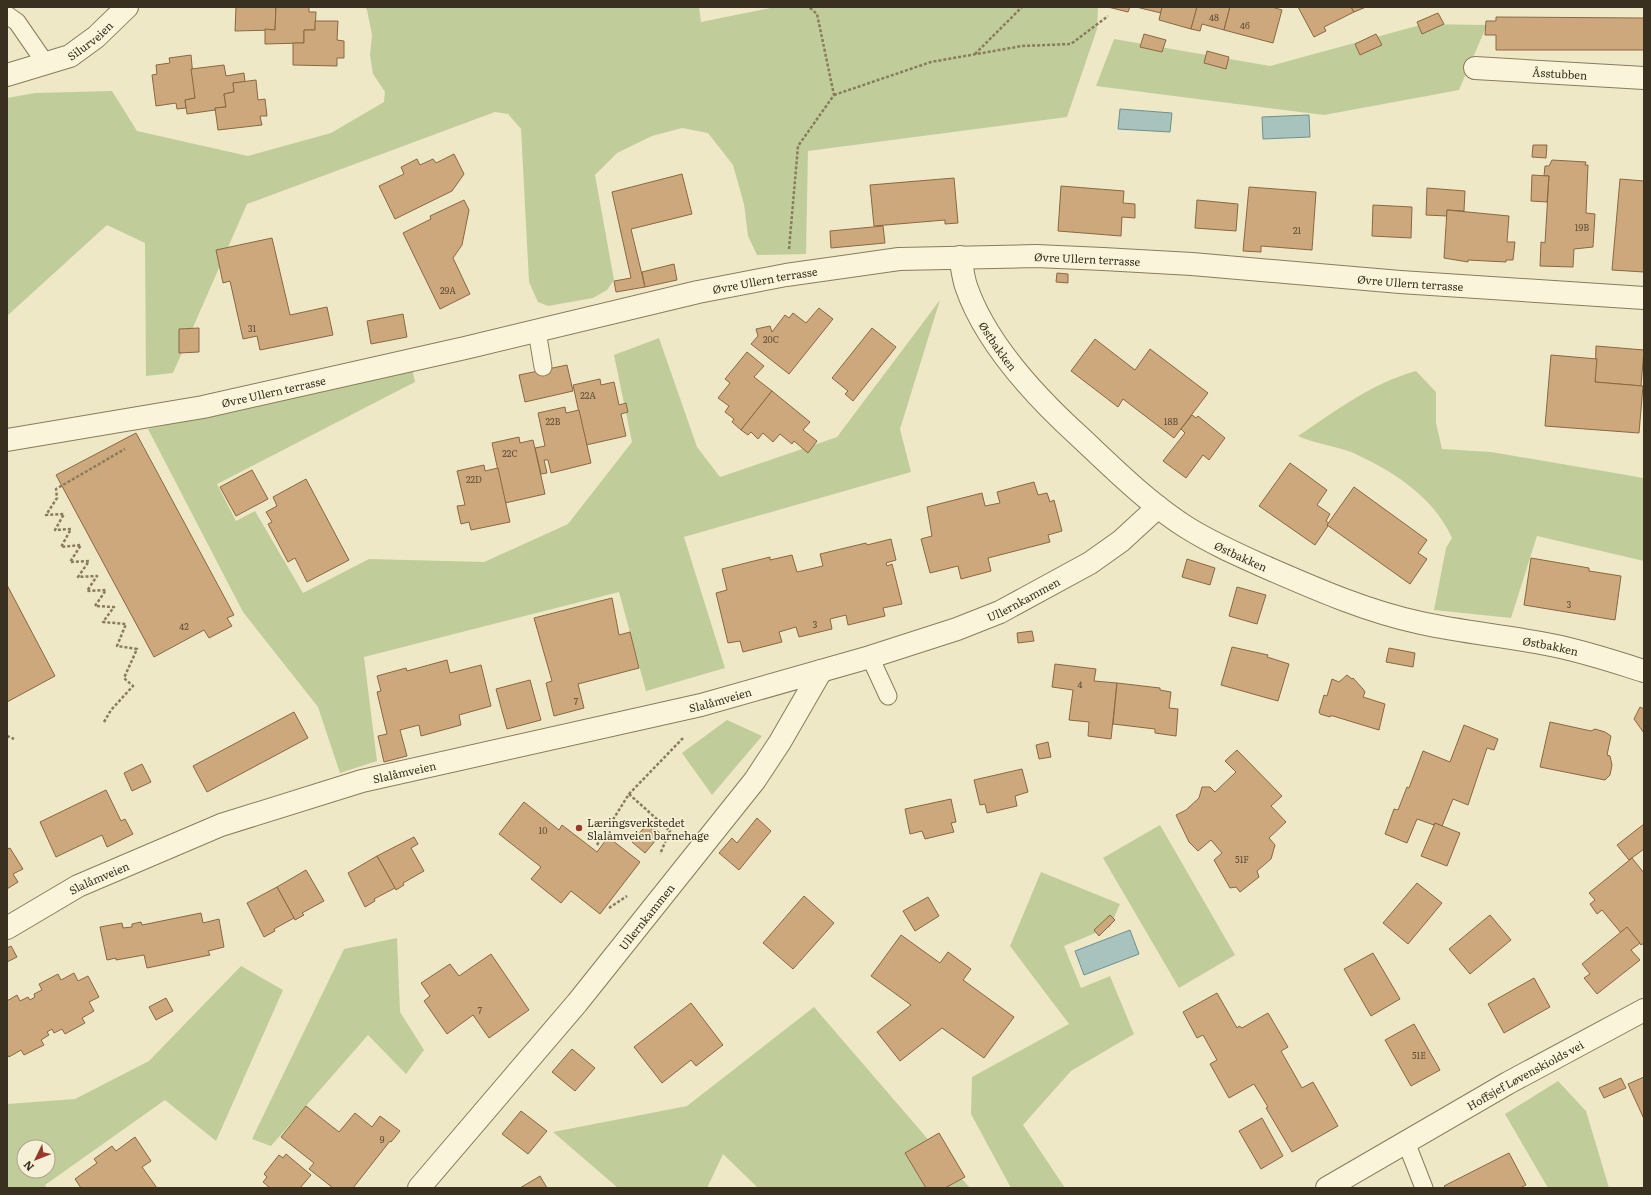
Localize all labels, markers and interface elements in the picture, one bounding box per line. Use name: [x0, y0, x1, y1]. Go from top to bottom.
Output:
house number: 48: [1209, 10, 1219, 24]
street label: Silurveien: [64, 17, 116, 64]
house number: 46: [1240, 18, 1250, 32]
street label: Åsstubben: [1532, 63, 1588, 83]
house number: 19B: [1575, 220, 1589, 234]
house number: 21: [1293, 223, 1301, 237]
street label: Øvre Ullern terrasse: [1034, 248, 1141, 269]
street label: Øvre Ullern terrasse: [711, 263, 819, 297]
street label: Øvre Ullern terrasse: [1357, 270, 1464, 294]
house number: 29A: [440, 283, 456, 297]
street label: Østbakken: [976, 318, 1021, 374]
house number: 31: [248, 321, 257, 335]
house number: 20C: [763, 332, 779, 346]
street label: Øvre Ullern terrasse: [220, 372, 327, 411]
house number: 22A: [580, 388, 596, 402]
house number: 22B: [545, 414, 561, 428]
house number: 18B: [1164, 414, 1178, 428]
house number: 22C: [502, 446, 518, 460]
house number: 22D: [466, 472, 482, 486]
street label: Østbakken: [1212, 537, 1270, 575]
street label: Ullernkammen: [984, 573, 1063, 625]
house number: 3: [1567, 597, 1572, 611]
house number: 3: [813, 617, 818, 631]
house number: 42: [179, 619, 189, 633]
street label: Østbakken: [1522, 632, 1580, 659]
house number: 4: [1078, 677, 1083, 691]
street label: Slalåmveien: [687, 683, 753, 716]
house number: 7: [574, 694, 579, 708]
street label: Slalåmveien: [371, 757, 438, 786]
place label: Læringsverkstedet Slalåmveien barnehage: [587, 814, 709, 843]
house number: 10: [539, 823, 547, 837]
marker: Læringsverkstedet Slalåmveien barnehage: [574, 823, 584, 833]
house number: 51F: [1235, 852, 1249, 866]
street label: Slalåmveien: [66, 857, 132, 898]
street label: Ullernkammen: [615, 880, 678, 953]
house number: 7: [478, 1003, 483, 1017]
street label: Hoffsjef Løvenskiolds vei: [1464, 1036, 1586, 1113]
house number: 51E: [1412, 1048, 1426, 1062]
house number: 9: [380, 1132, 385, 1146]
north arrow: [16, 1139, 56, 1179]
text: N: [19, 1158, 37, 1175]

